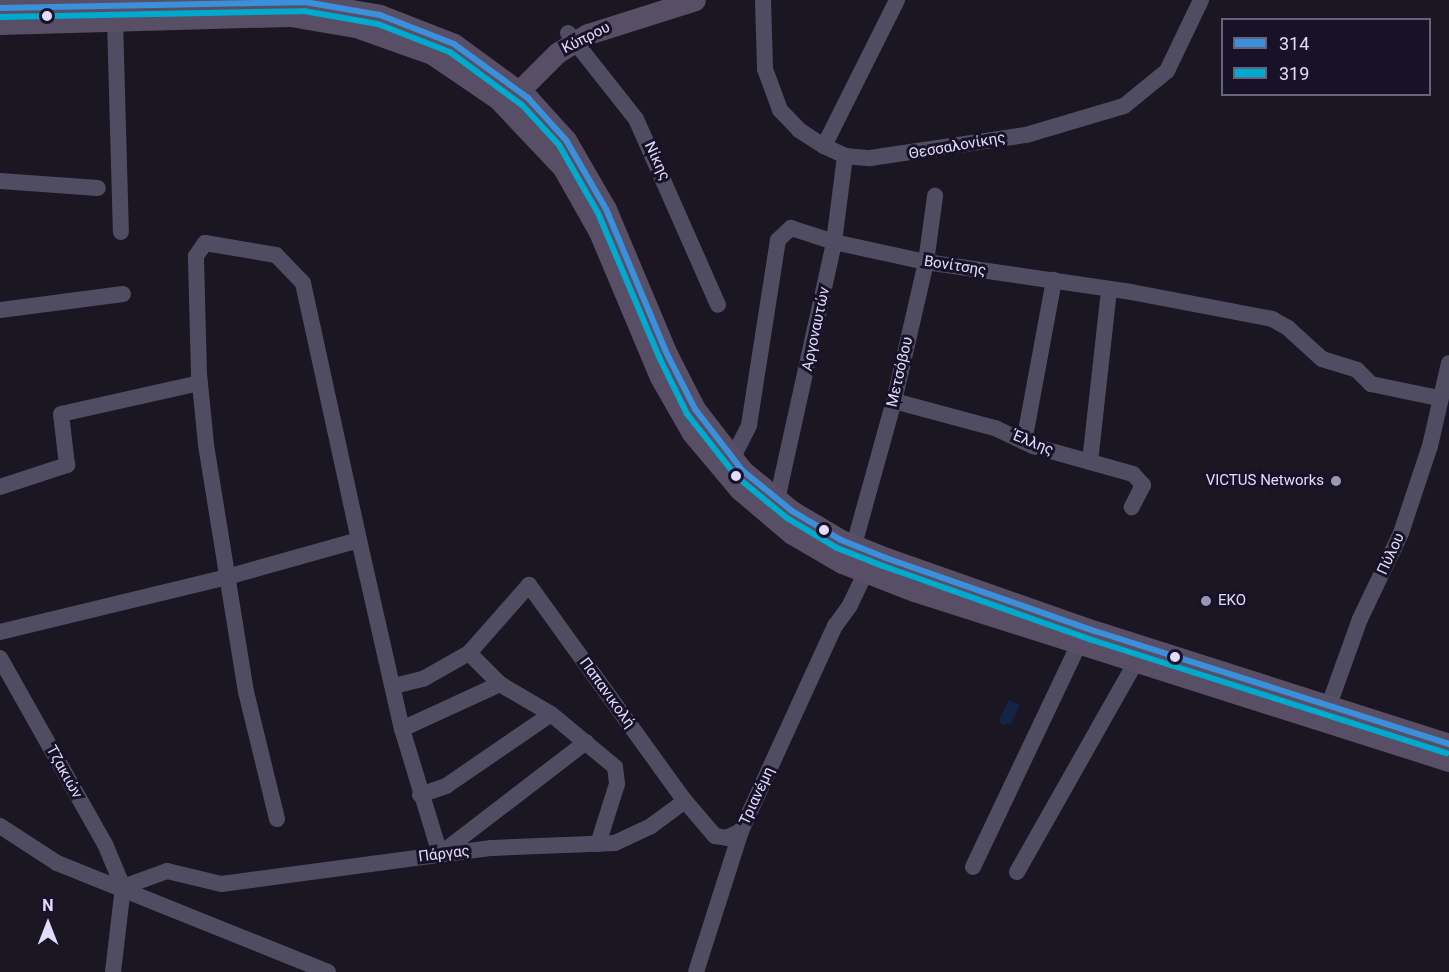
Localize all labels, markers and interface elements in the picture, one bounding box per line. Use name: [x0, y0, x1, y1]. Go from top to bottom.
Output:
unlabelled marker: [41, 10, 53, 22]
street label: Κύπρου: [559, 18, 613, 58]
legend: [1221, 18, 1431, 96]
text: 314: [1279, 33, 1309, 54]
text: 319: [1279, 63, 1309, 84]
street label: Θεσσαλονίκης: [907, 129, 1007, 163]
street label: Νίκης: [640, 139, 674, 183]
street label: Βονίτσης: [923, 252, 987, 280]
street label: Αργοναυτών: [798, 285, 834, 373]
street label: Μετσόβου: [883, 335, 917, 409]
street label: Έλλης: [1010, 427, 1056, 459]
unlabelled marker: [730, 470, 742, 482]
place label: VICTUS Networks: [1206, 472, 1324, 490]
marker: VICTUS Networks: [1329, 474, 1343, 488]
unlabelled marker: [818, 524, 830, 536]
street label: Πύλου: [1374, 530, 1408, 578]
place label: EKO: [1218, 592, 1246, 610]
marker: EKO: [1199, 594, 1213, 608]
unlabelled marker: [1169, 651, 1181, 663]
street label: Παπανικολή: [575, 654, 639, 732]
street label: Τζακιών: [42, 742, 86, 802]
street label: Τριανέμη: [736, 764, 778, 828]
street label: Πάργας: [417, 842, 471, 866]
north arrow: [18, 894, 78, 954]
text: N: [42, 896, 54, 915]

